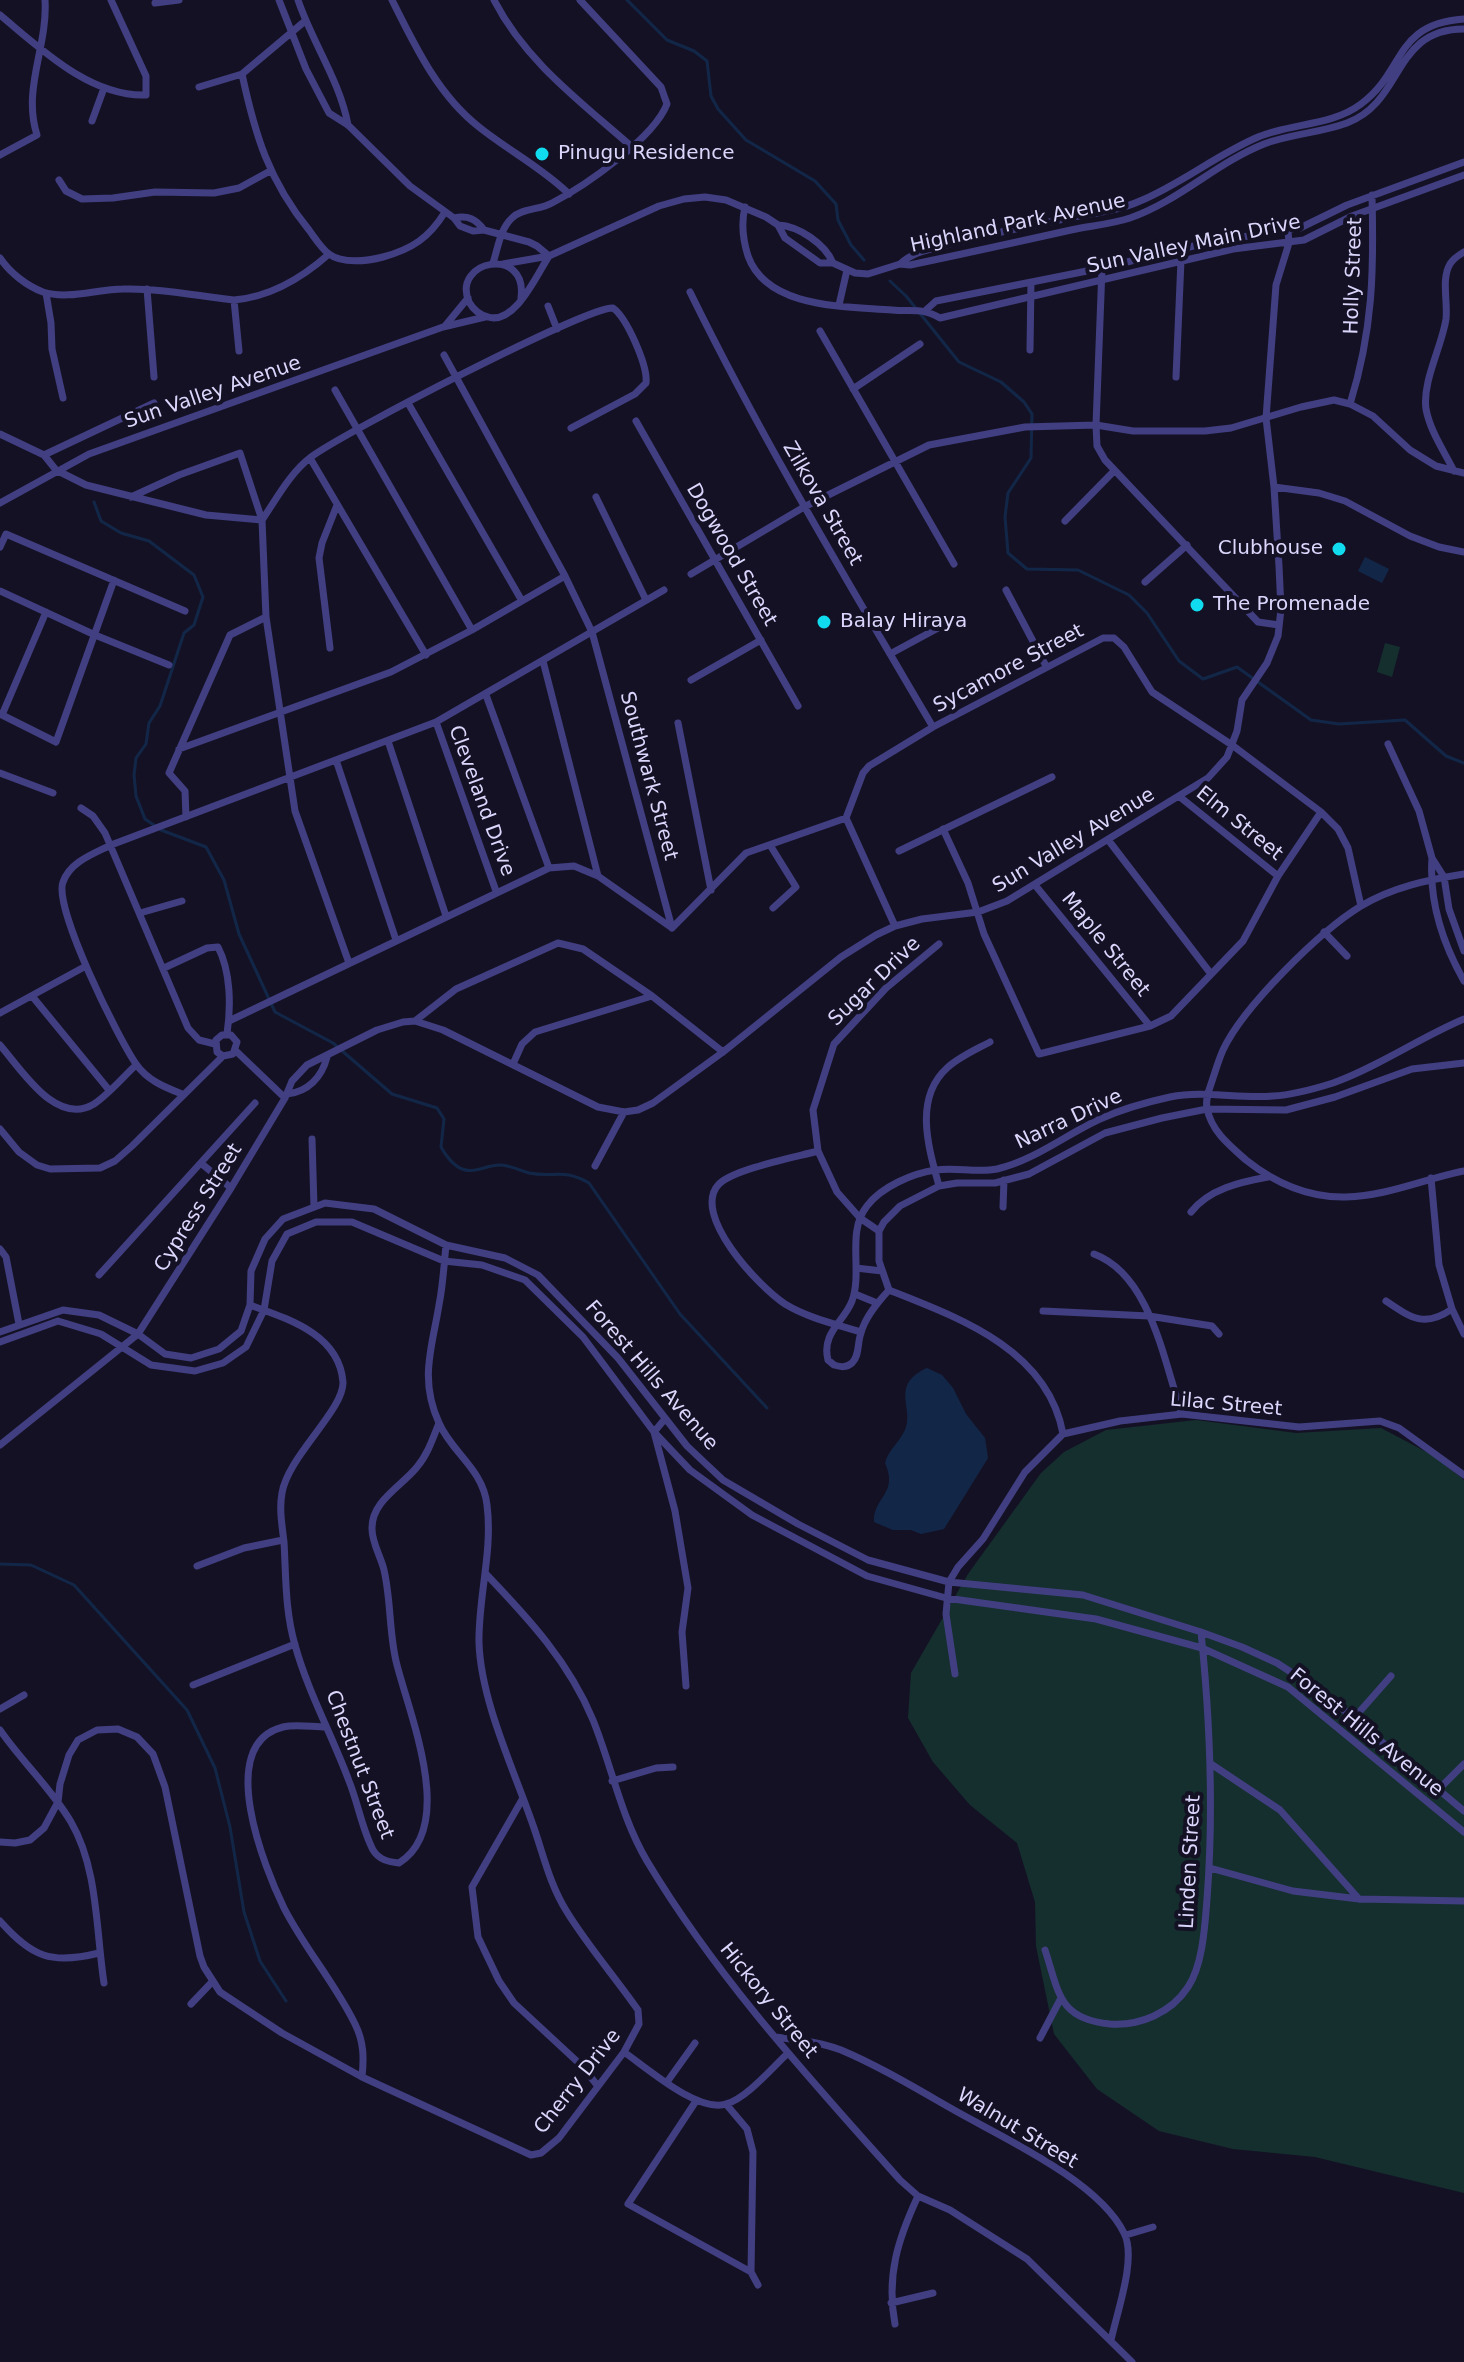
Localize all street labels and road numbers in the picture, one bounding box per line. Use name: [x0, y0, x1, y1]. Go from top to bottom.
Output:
street label: Highland Park Avenue: [908, 189, 1128, 259]
street label: Sun Valley Main Drive: [1085, 211, 1303, 279]
street label: Holly Street: [1340, 217, 1368, 335]
street label: Sun Valley Avenue: [122, 352, 304, 434]
street label: Zilkova Street: [777, 438, 867, 570]
street label: Dogwood Street: [680, 479, 782, 631]
street label: Sycamore Street: [930, 619, 1088, 719]
street label: Southwark Street: [614, 689, 682, 863]
street label: Cleveland Drive: [443, 722, 519, 880]
street label: Elm Street: [1191, 782, 1287, 866]
street label: Sun Valley Avenue: [989, 783, 1159, 899]
street label: Maple Street: [1056, 888, 1154, 1002]
street label: Sugar Drive: [824, 932, 926, 1032]
street label: Narra Drive: [1012, 1085, 1126, 1155]
street label: Cypress Street: [150, 1139, 248, 1277]
street label: Forest Hills Avenue: [579, 1296, 723, 1456]
street label: Lilac Street: [1169, 1388, 1283, 1422]
street label: Forest Hills Avenue: [1284, 1664, 1448, 1802]
street label: Chestnut Street: [320, 1687, 398, 1843]
street label: Linden Street: [1176, 1794, 1206, 1930]
street label: Hickory Street: [714, 1938, 822, 2064]
street label: Cherry Drive: [530, 2025, 626, 2139]
street label: Walnut Street: [952, 2084, 1082, 2174]

